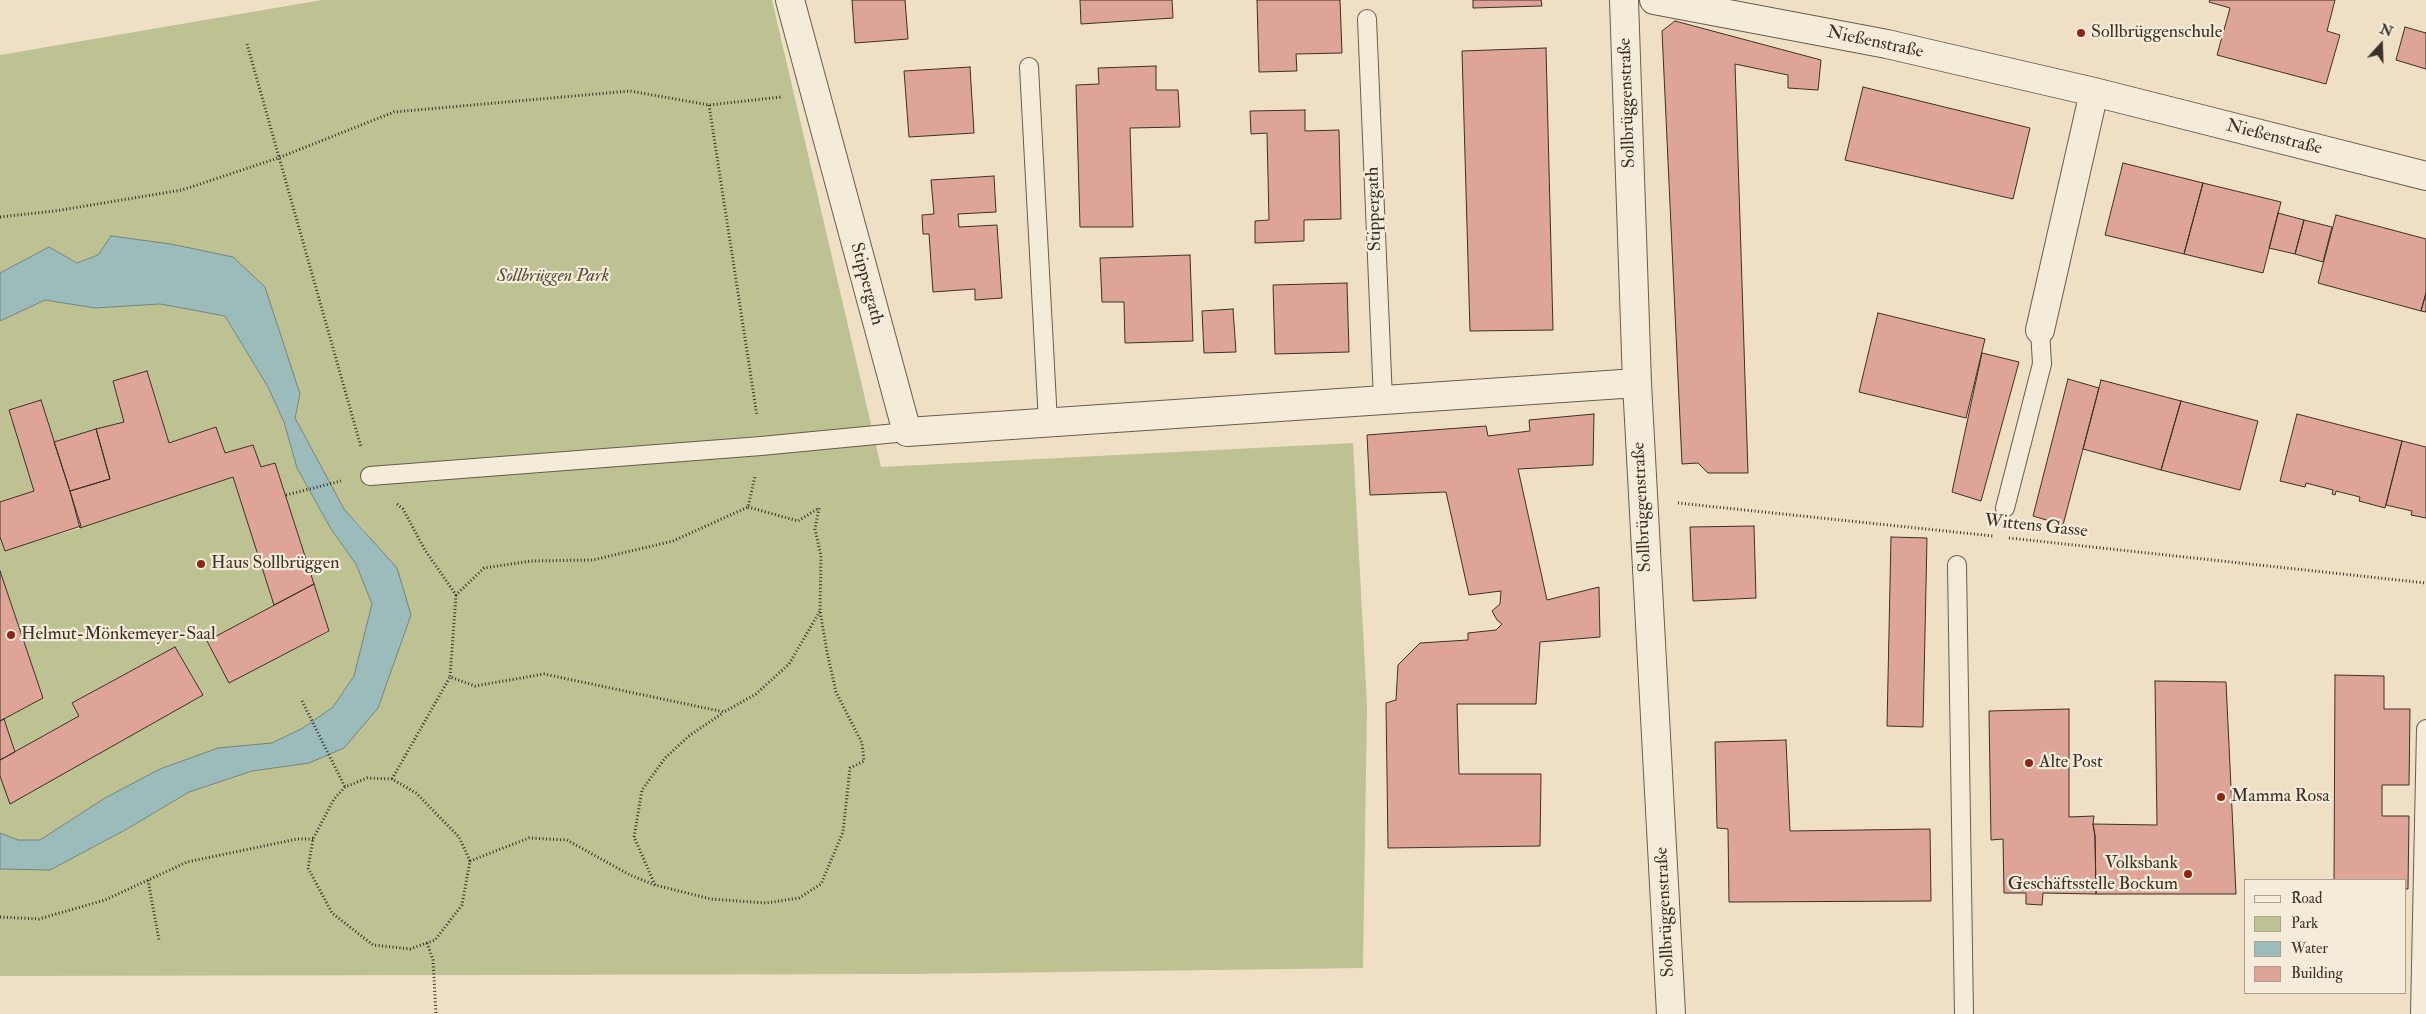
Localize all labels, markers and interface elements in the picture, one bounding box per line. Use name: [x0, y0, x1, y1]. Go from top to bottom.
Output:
north arrow: [2356, 20, 2406, 70]
text: N: [2377, 20, 2395, 41]
street label: Nießenstraße: [1825, 22, 1925, 64]
place label: Sollbrüggenschule: [2091, 22, 2222, 44]
marker: Sollbrüggenschule: [2075, 27, 2087, 39]
street label: Sollbrüggenstraße: [1615, 37, 1641, 169]
street label: Nießenstraße: [2224, 116, 2324, 160]
street label: Stippergath: [1363, 166, 1387, 252]
street label: Stippergath: [845, 240, 887, 328]
park label: Sollbrüggen Park: [497, 266, 609, 288]
street label: Sollbrüggenstraße: [1629, 441, 1657, 573]
street label: Wittens Gasse: [1983, 511, 2089, 543]
place label: Haus Sollbrüggen: [211, 553, 339, 575]
marker: Haus Sollbrüggen: [195, 558, 207, 570]
place label: Helmut-Mönkemeyer-Saal: [21, 624, 216, 646]
marker: Helmut-Mönkemeyer-Saal: [5, 629, 17, 641]
place label: Alte Post: [2039, 752, 2103, 774]
marker: Alte Post: [2023, 757, 2035, 769]
place label: Mamma Rosa: [2231, 786, 2330, 808]
marker: Mamma Rosa: [2215, 791, 2227, 803]
street label: Sollbrüggenstraße: [1652, 846, 1680, 978]
place label: Volksbank Geschäftsstelle Bockum: [2008, 853, 2178, 896]
marker: Volksbank Geschäftsstelle Bockum: [2182, 868, 2194, 880]
legend: [2244, 879, 2406, 994]
text: Road: [2291, 889, 2322, 908]
text: Park: [2291, 914, 2318, 933]
text: Water: [2291, 939, 2328, 958]
text: Building: [2291, 964, 2343, 983]

